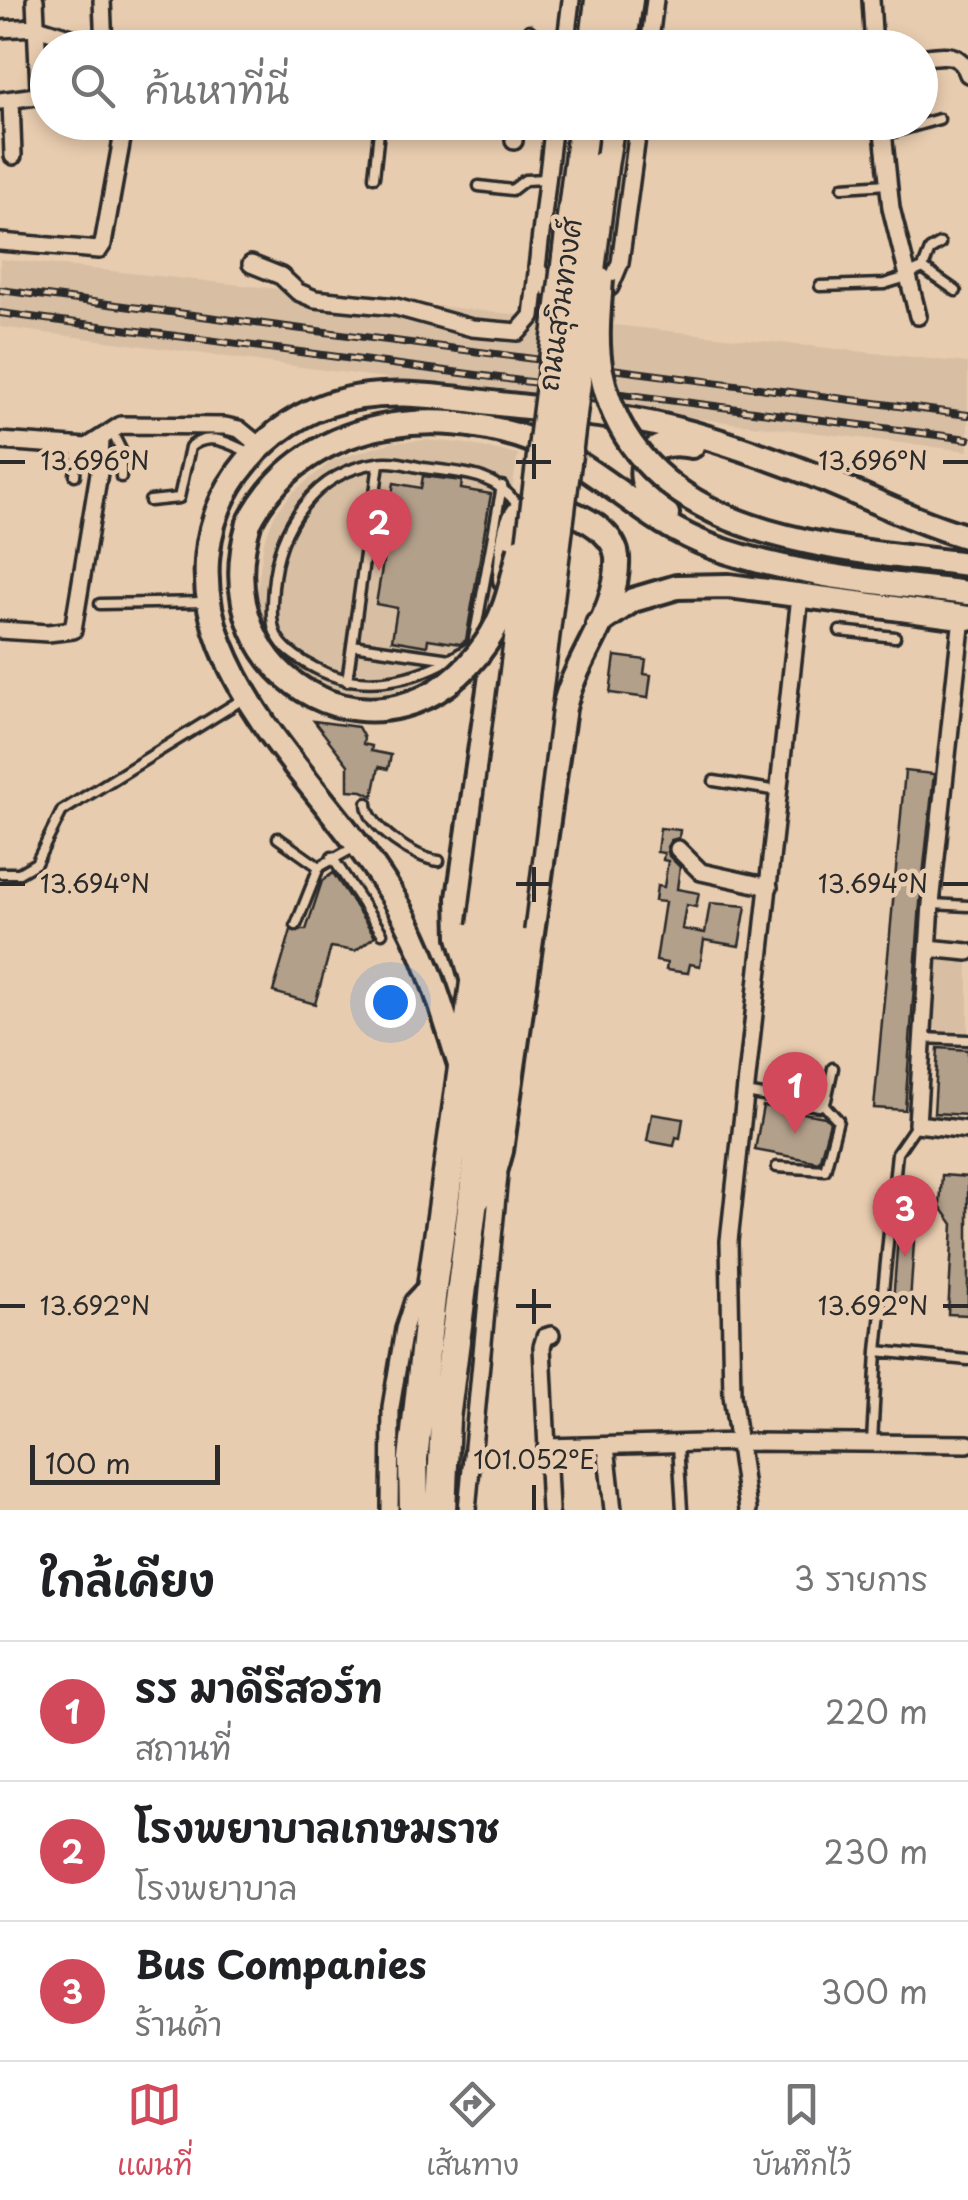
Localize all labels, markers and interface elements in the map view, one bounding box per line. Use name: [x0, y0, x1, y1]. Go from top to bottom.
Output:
search box: [30, 30, 938, 140]
icon: search: [65, 58, 120, 113]
text: ค้นหาที่นี่: [145, 60, 289, 117]
street label: ถนนสุวินทวงศ์: [525, 214, 593, 394]
text: 13.696°N: [41, 441, 149, 479]
text: 13.696°N: [819, 441, 927, 479]
pin: 2: [346, 488, 412, 571]
text: 13.694°N: [40, 864, 150, 902]
text: 13.694°N: [818, 864, 928, 902]
your location: [365, 977, 416, 1028]
pin: 1: [762, 1052, 828, 1134]
pin: 3: [872, 1174, 938, 1257]
text: 13.692°N: [40, 1286, 150, 1324]
text: 13.692°N: [818, 1286, 928, 1324]
scale bar: [30, 1440, 220, 1484]
text: 101.052°E: [473, 1440, 595, 1478]
text: 100 m: [45, 1441, 131, 1484]
text: ใกล้เคียง: [40, 1547, 215, 1610]
text: 3 รายการ: [794, 1554, 928, 1602]
text: รร มาดีรีสอร์ท: [135, 1658, 383, 1715]
text: 1: [65, 1687, 80, 1735]
text: 220 m: [825, 1687, 928, 1735]
text: สถานที่: [135, 1723, 232, 1771]
text: โรงพยาบาลเกษมราช: [135, 1798, 499, 1855]
text: 2: [61, 1827, 84, 1875]
text: 230 m: [823, 1827, 928, 1875]
text: โรงพยาบาล: [135, 1863, 297, 1911]
text: Bus Companies: [135, 1935, 427, 1992]
text: 3: [62, 1967, 83, 2015]
text: 300 m: [820, 1967, 928, 2015]
text: ร้านค้า: [135, 1999, 222, 2047]
tab: แผนที่: [117, 2077, 192, 2186]
tab: เส้นทาง: [426, 2077, 519, 2186]
tab: บันทึกไว้: [753, 2077, 851, 2186]

